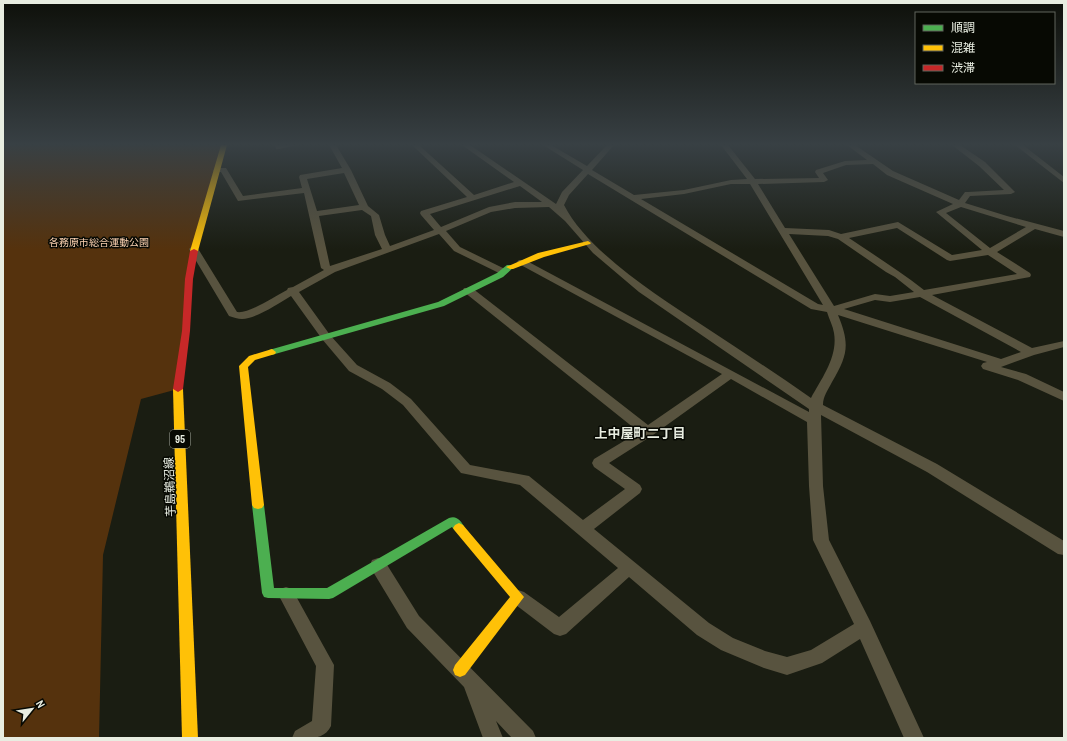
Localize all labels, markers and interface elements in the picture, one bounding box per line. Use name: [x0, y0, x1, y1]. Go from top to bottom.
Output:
legend: [915, 12, 1055, 84]
text: 順調: [951, 20, 975, 36]
text: 混雑: [951, 40, 975, 56]
text: 渋滞: [951, 60, 975, 76]
park label: 各務原市総合運動公園: [49, 236, 149, 249]
district label: 上中屋町二丁目: [594, 425, 686, 442]
road number: 95: [170, 430, 190, 448]
street label: 芋島鵜沼線: [161, 457, 179, 517]
north arrow: [12, 689, 52, 729]
text: N: [33, 698, 48, 710]

